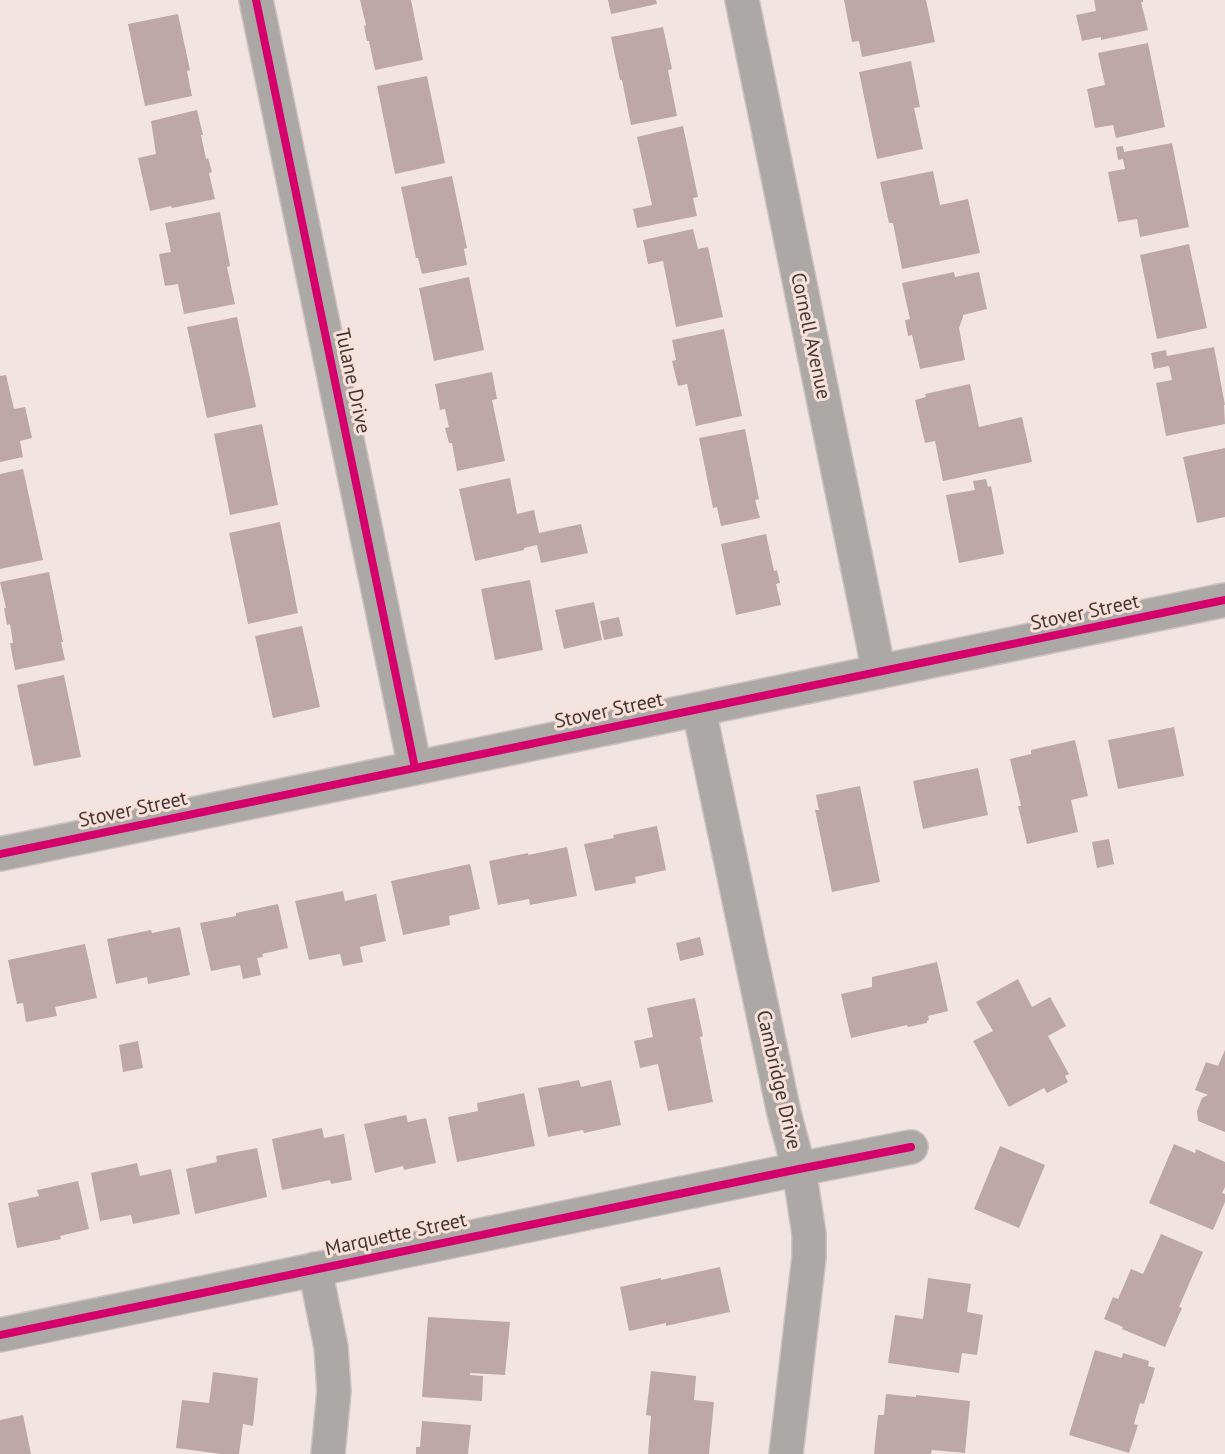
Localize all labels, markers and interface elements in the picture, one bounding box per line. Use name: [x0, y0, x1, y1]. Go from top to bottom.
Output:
street label: Cornell Avenue: [785, 271, 835, 401]
street label: Tulane Drive: [329, 326, 375, 436]
street label: Stover Street: [1028, 590, 1142, 636]
street label: Stover Street: [552, 688, 666, 734]
street label: Stover Street: [76, 787, 190, 833]
street label: Cambridge Drive: [750, 1008, 806, 1152]
street label: Marquette Street: [323, 1208, 469, 1262]

